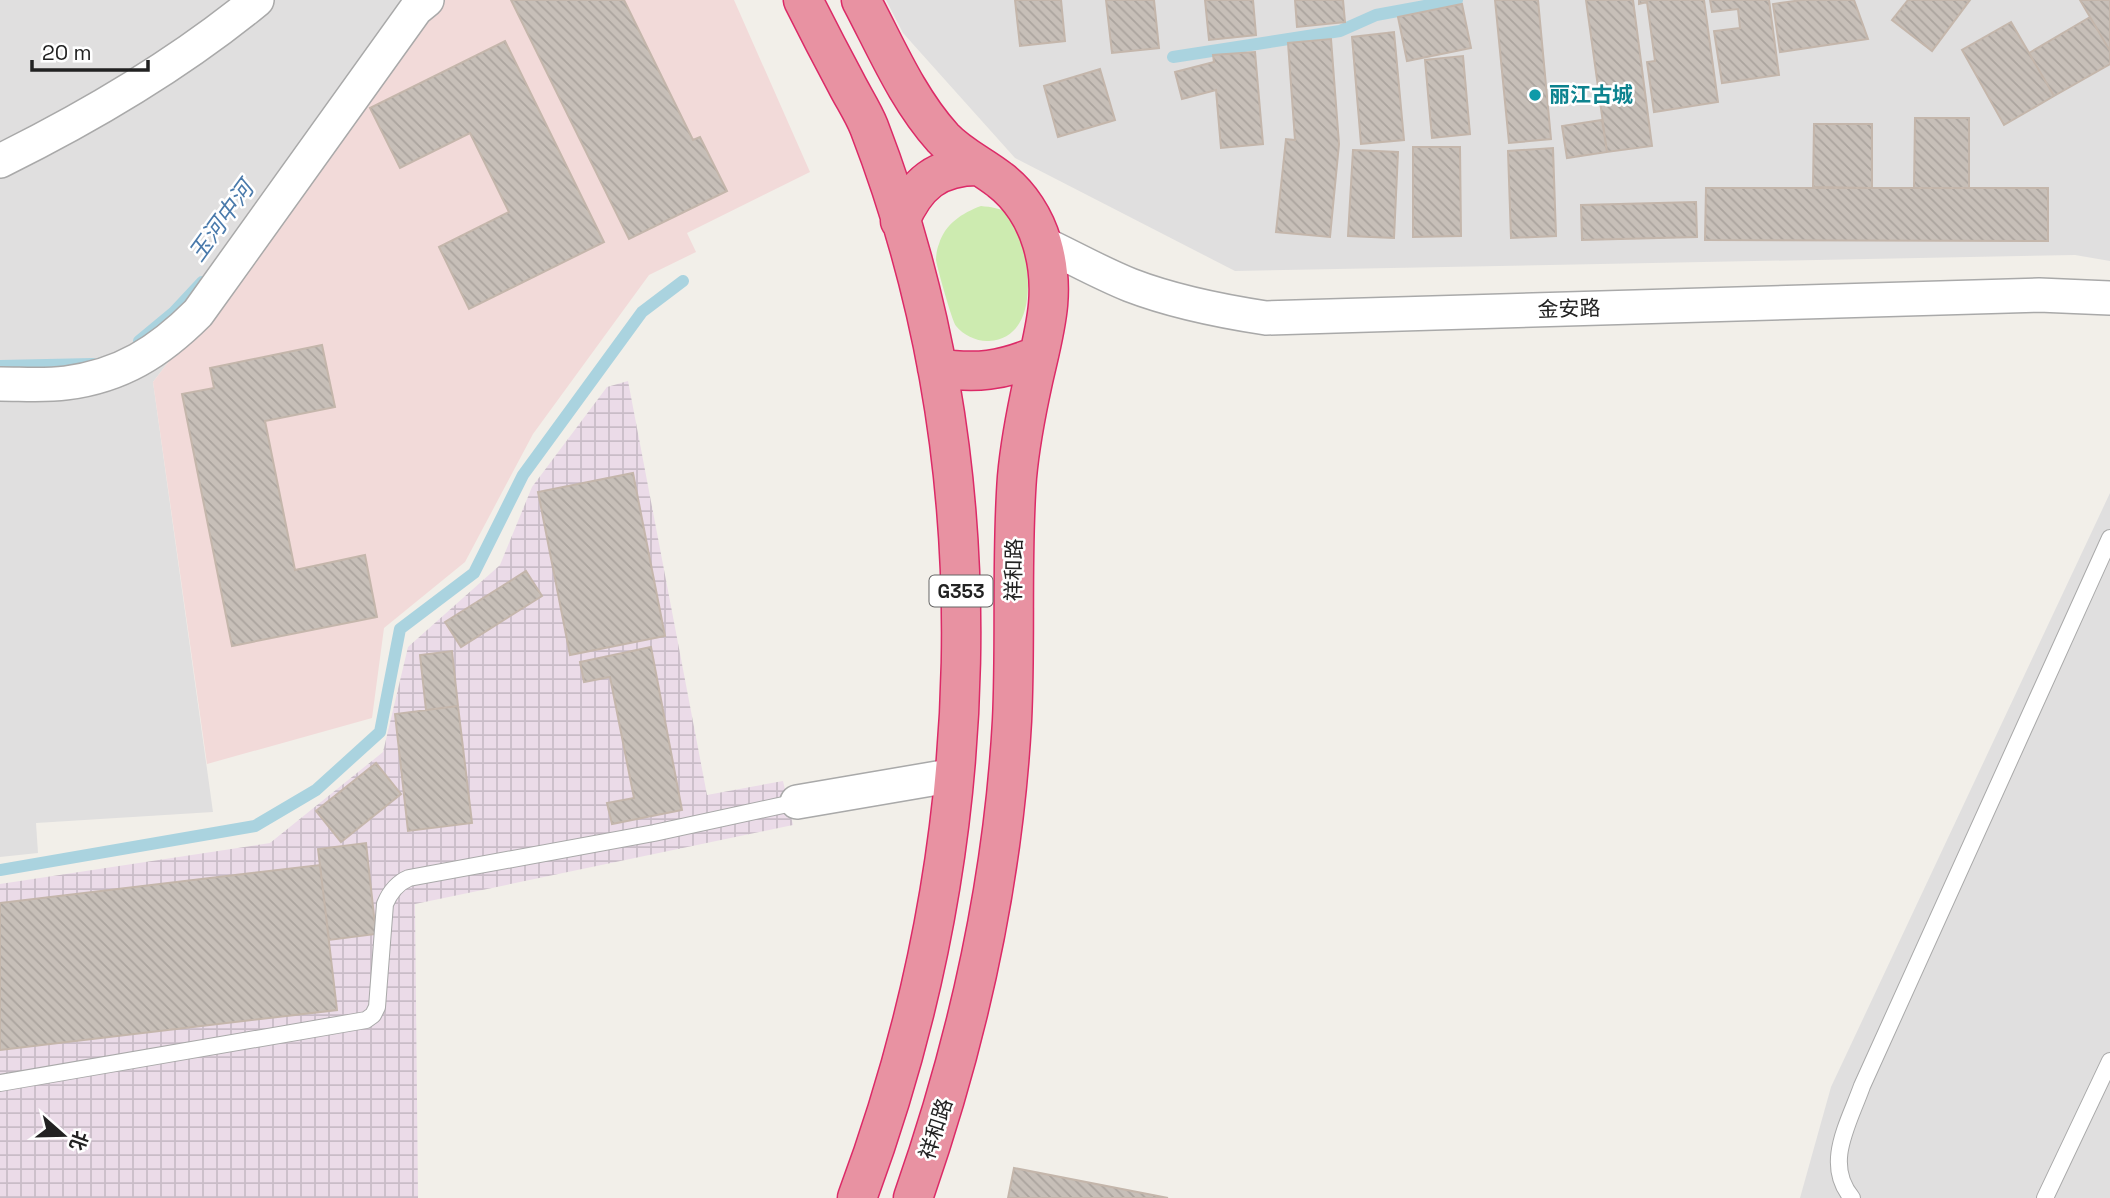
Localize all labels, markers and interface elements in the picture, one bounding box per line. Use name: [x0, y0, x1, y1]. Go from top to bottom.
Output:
scale bar: [32, 28, 147, 72]
text: 20 m: [42, 39, 92, 66]
place label: 丽江古城: [1549, 81, 1633, 108]
marker: 丽江古城: [1527, 87, 1543, 103]
water label: 玉河中河: [182, 172, 263, 267]
street label: 金安路: [1537, 294, 1601, 323]
street label: 祥和路: [999, 538, 1028, 602]
road number: G353: [930, 576, 992, 606]
street label: 祥和路: [913, 1095, 958, 1163]
north arrow: [28, 1100, 98, 1170]
text: 北: [64, 1127, 94, 1154]

